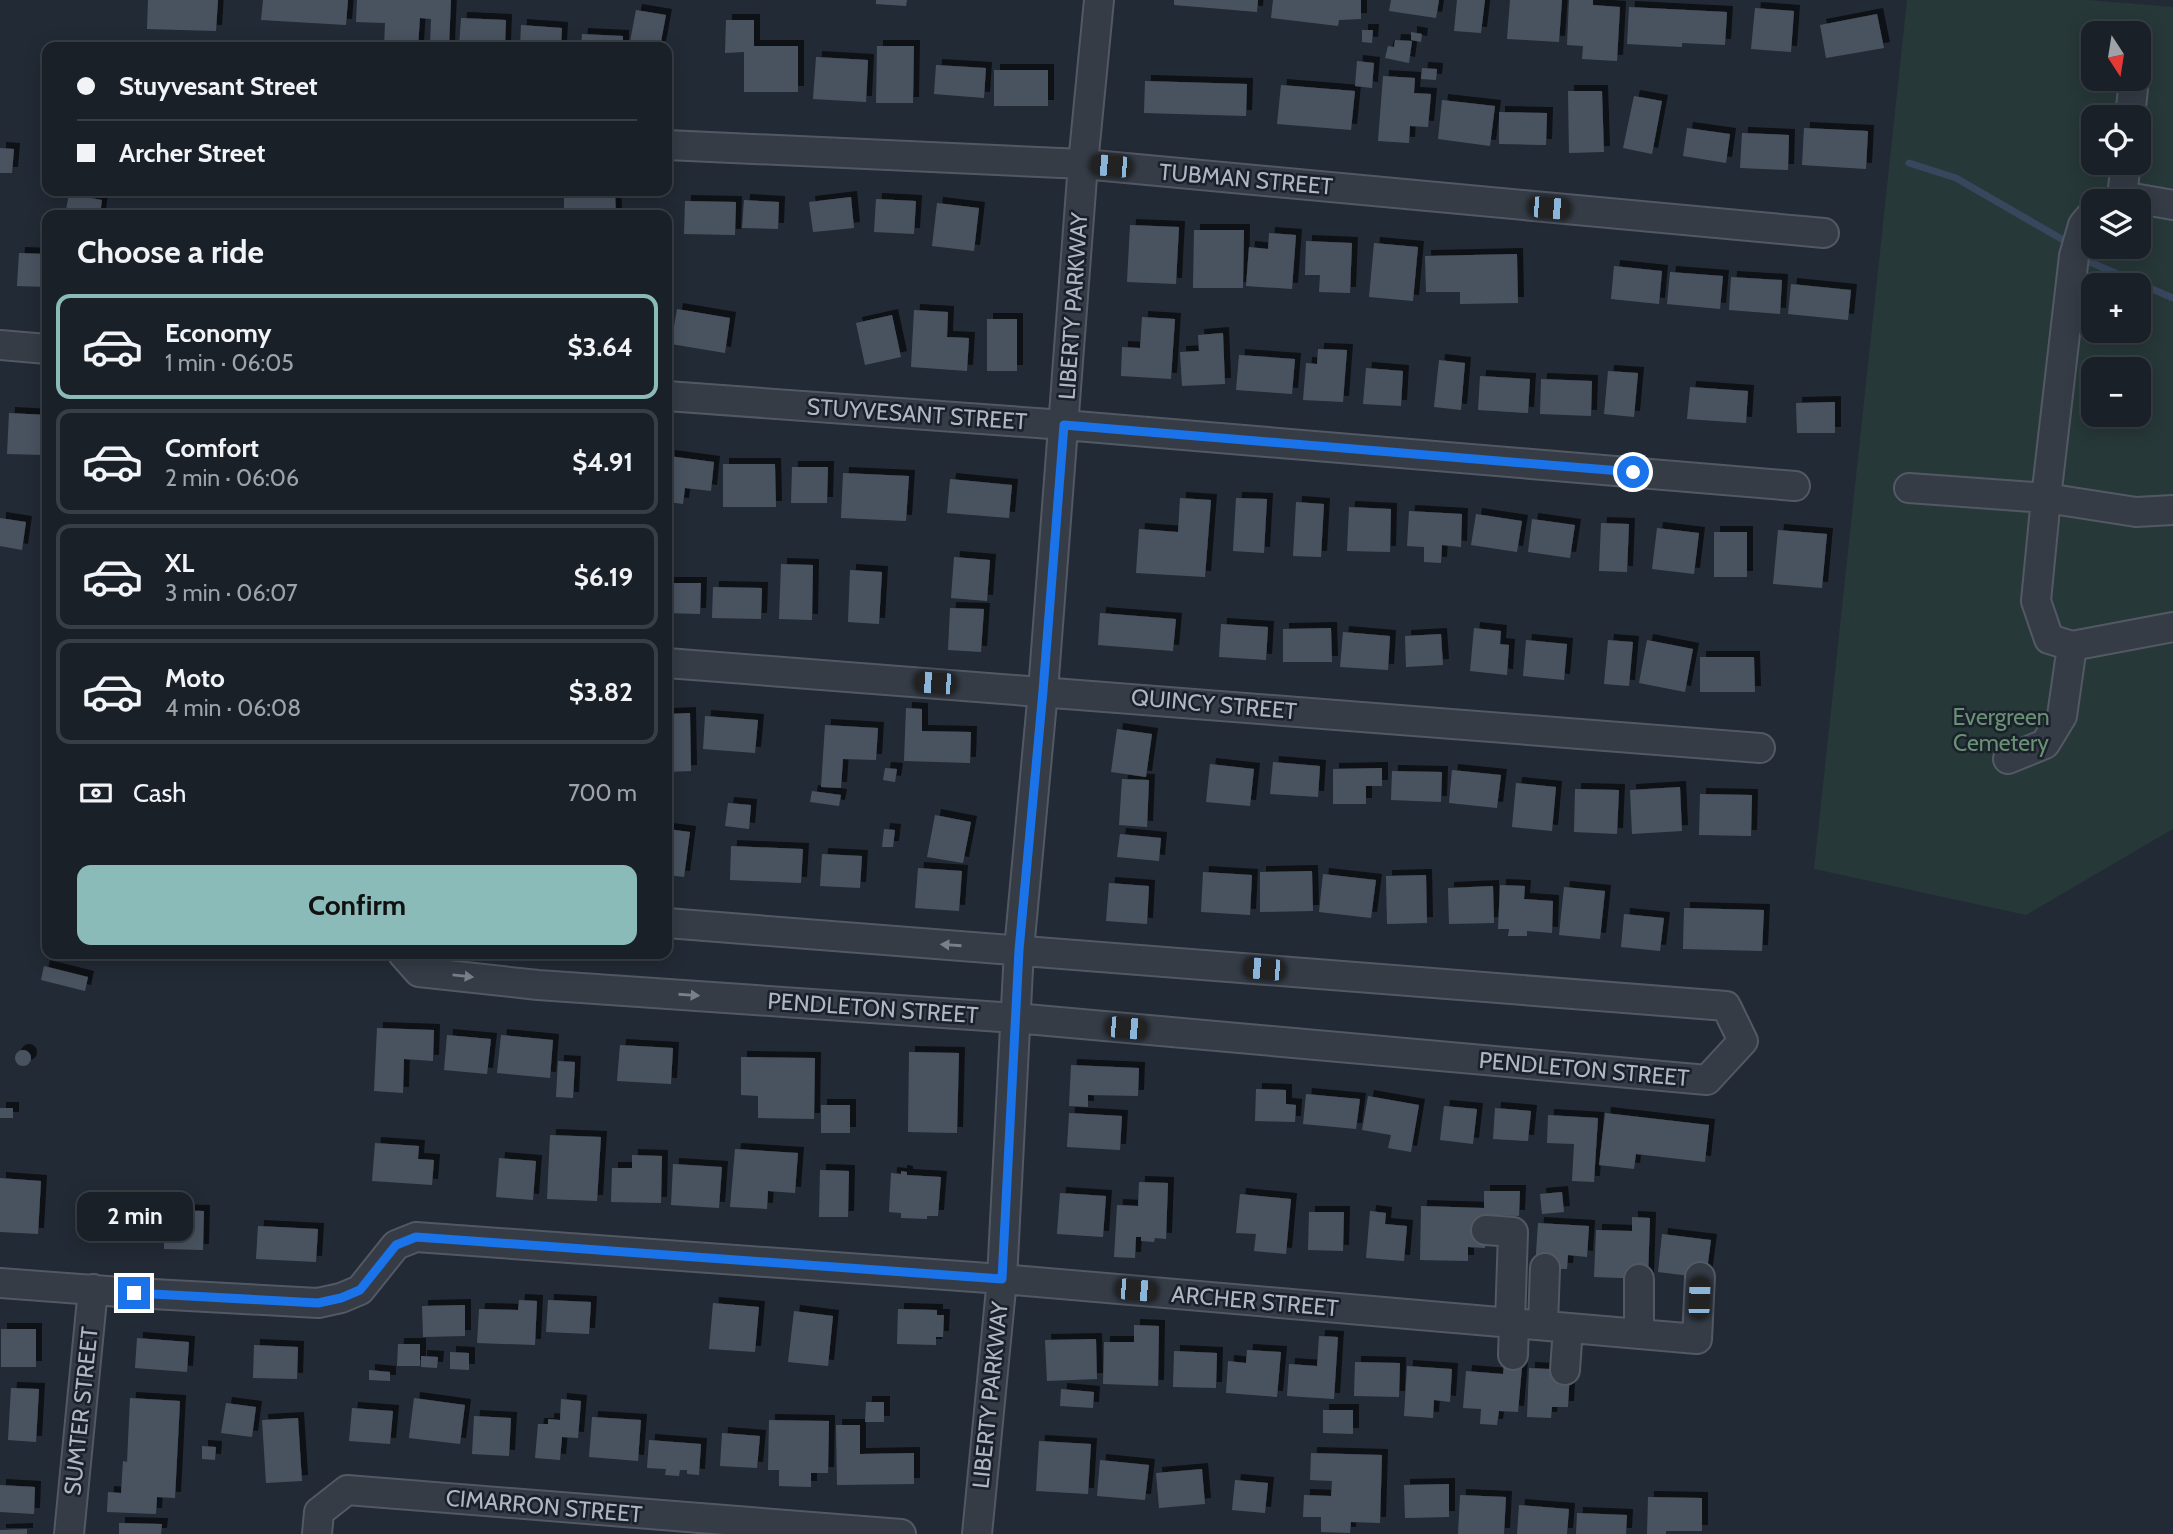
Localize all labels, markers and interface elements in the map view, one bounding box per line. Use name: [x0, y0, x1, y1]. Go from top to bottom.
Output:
north arrow: [2081, 21, 2151, 91]
map controls: [2081, 21, 2151, 427]
text: Stuyvesant Street: [119, 70, 318, 102]
button: locate: [2081, 105, 2151, 175]
text: Archer Street: [119, 137, 265, 169]
car: [1090, 154, 1133, 178]
street label: TUBMAN STREET: [1158, 157, 1334, 201]
button: layers: [2081, 189, 2151, 259]
car: [1528, 196, 1571, 220]
street label: LIBERTY PARKWAY: [1052, 210, 1094, 401]
text: Choose a ride: [77, 232, 264, 271]
button: +: [2081, 273, 2151, 343]
icon: car: [81, 315, 144, 378]
text: Economy: [165, 317, 271, 349]
text: $3.64: [567, 331, 633, 363]
text: 1 min · 06:05: [165, 349, 294, 377]
button: −: [2081, 357, 2151, 427]
street label: STUYVESANT STREET: [806, 392, 1028, 436]
icon: car: [81, 430, 144, 493]
text: Comfort: [165, 432, 259, 464]
text: $4.91: [572, 446, 633, 478]
route start: [1617, 456, 1649, 488]
text: 2 min · 06:06: [165, 464, 299, 492]
icon: car: [81, 545, 144, 608]
text: XL: [165, 547, 194, 579]
text: $6.19: [574, 561, 633, 593]
text: 3 min · 06:07: [165, 579, 298, 607]
icon: car: [81, 660, 144, 723]
text: Moto: [165, 662, 225, 694]
car: [914, 671, 957, 695]
text: $3.82: [569, 676, 633, 708]
street label: QUINCY STREET: [1130, 683, 1298, 725]
text: 4 min · 06:08: [165, 694, 301, 722]
park label: Evergreen Cemetery: [1952, 703, 2050, 757]
icon: cash: [77, 774, 115, 812]
text: Cash: [133, 777, 186, 809]
text: 700 m: [568, 779, 637, 807]
button: Confirm: [77, 865, 637, 945]
one-way arrow: [939, 939, 961, 950]
car: [1243, 957, 1286, 981]
one-way arrow: [452, 971, 474, 982]
street label: PENDLETON STREET: [767, 987, 979, 1029]
one-way arrow: [678, 990, 700, 1001]
car: [1105, 1016, 1148, 1040]
street label: PENDLETON STREET: [1478, 1046, 1690, 1092]
callout: 2 min: [76, 1192, 192, 1240]
text: 2 min: [107, 1202, 163, 1230]
route end: [118, 1277, 150, 1309]
car: [1688, 1277, 1711, 1319]
car: [1115, 1278, 1158, 1302]
street label: ARCHER STREET: [1170, 1280, 1340, 1322]
street label: LIBERTY PARKWAY: [966, 1299, 1014, 1490]
street label: SUMTER STREET: [58, 1325, 104, 1497]
street label: CIMARRON STREET: [445, 1483, 643, 1529]

